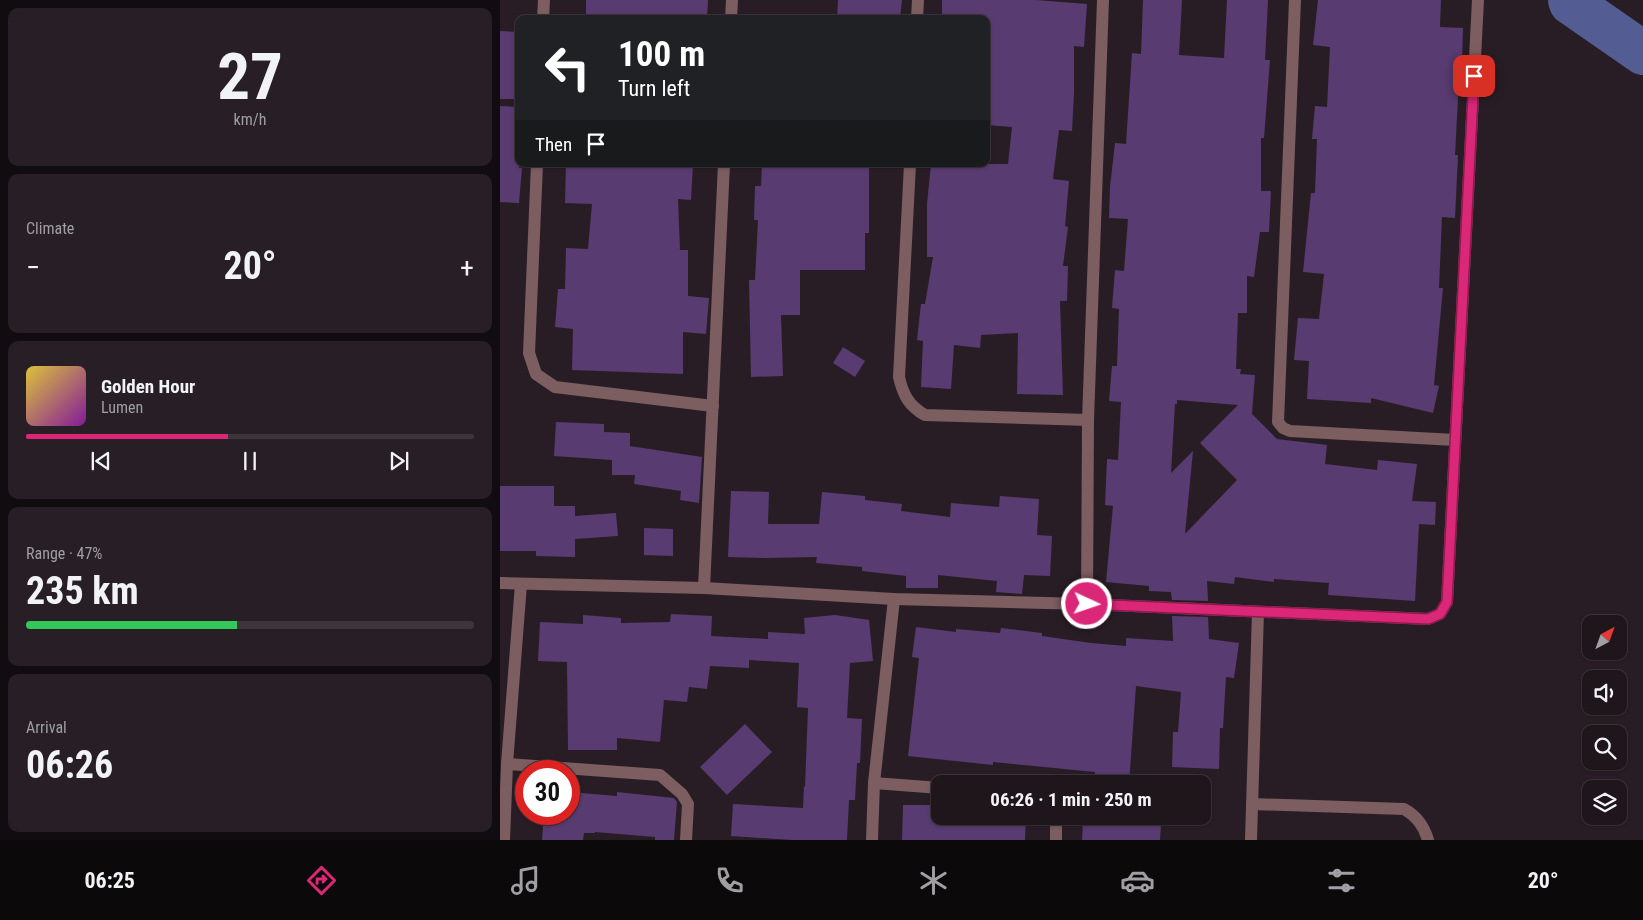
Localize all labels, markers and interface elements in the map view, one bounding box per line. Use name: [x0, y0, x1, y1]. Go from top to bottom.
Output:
text: 100 m: [618, 34, 705, 75]
icon: left: [535, 35, 600, 100]
text: 27: [217, 39, 283, 115]
pin: [1453, 55, 1495, 97]
icon: arrive: [1460, 62, 1488, 90]
text: Turn left: [618, 76, 690, 101]
text: km/h: [234, 110, 266, 129]
icon: arrive: [582, 130, 610, 158]
text: Then: [535, 133, 572, 156]
text: Climate: [26, 219, 74, 238]
text: 20°: [223, 244, 277, 288]
text: −: [26, 251, 40, 284]
text: +: [460, 251, 474, 284]
text: Golden Hour: [101, 375, 195, 398]
text: Lumen: [101, 398, 143, 417]
icon: previous: [87, 447, 115, 475]
icon: pause: [236, 447, 264, 475]
icon: next: [385, 447, 413, 475]
text: Range · 47%: [26, 544, 102, 563]
text: 235 km: [26, 569, 139, 613]
position arrow: [1060, 577, 1112, 629]
north arrow: [1582, 615, 1628, 660]
map controls: [1582, 615, 1627, 825]
button: sound: [1582, 670, 1627, 715]
text: Arrival: [26, 718, 67, 737]
button: search: [1582, 725, 1627, 770]
text: 06:26: [26, 743, 113, 787]
speed limit sign: 30: [515, 760, 580, 825]
button: layers: [1582, 780, 1627, 825]
text: 06:26 · 1 min · 250 m: [990, 788, 1152, 811]
icon: directions: [304, 863, 339, 898]
icon: music: [508, 863, 543, 898]
icon: phone: [712, 863, 747, 898]
icon: climate: [916, 863, 951, 898]
icon: car: [1120, 863, 1155, 898]
icon: filters: [1324, 863, 1359, 898]
text: 06:25: [84, 868, 135, 893]
text: 20°: [1528, 868, 1558, 893]

